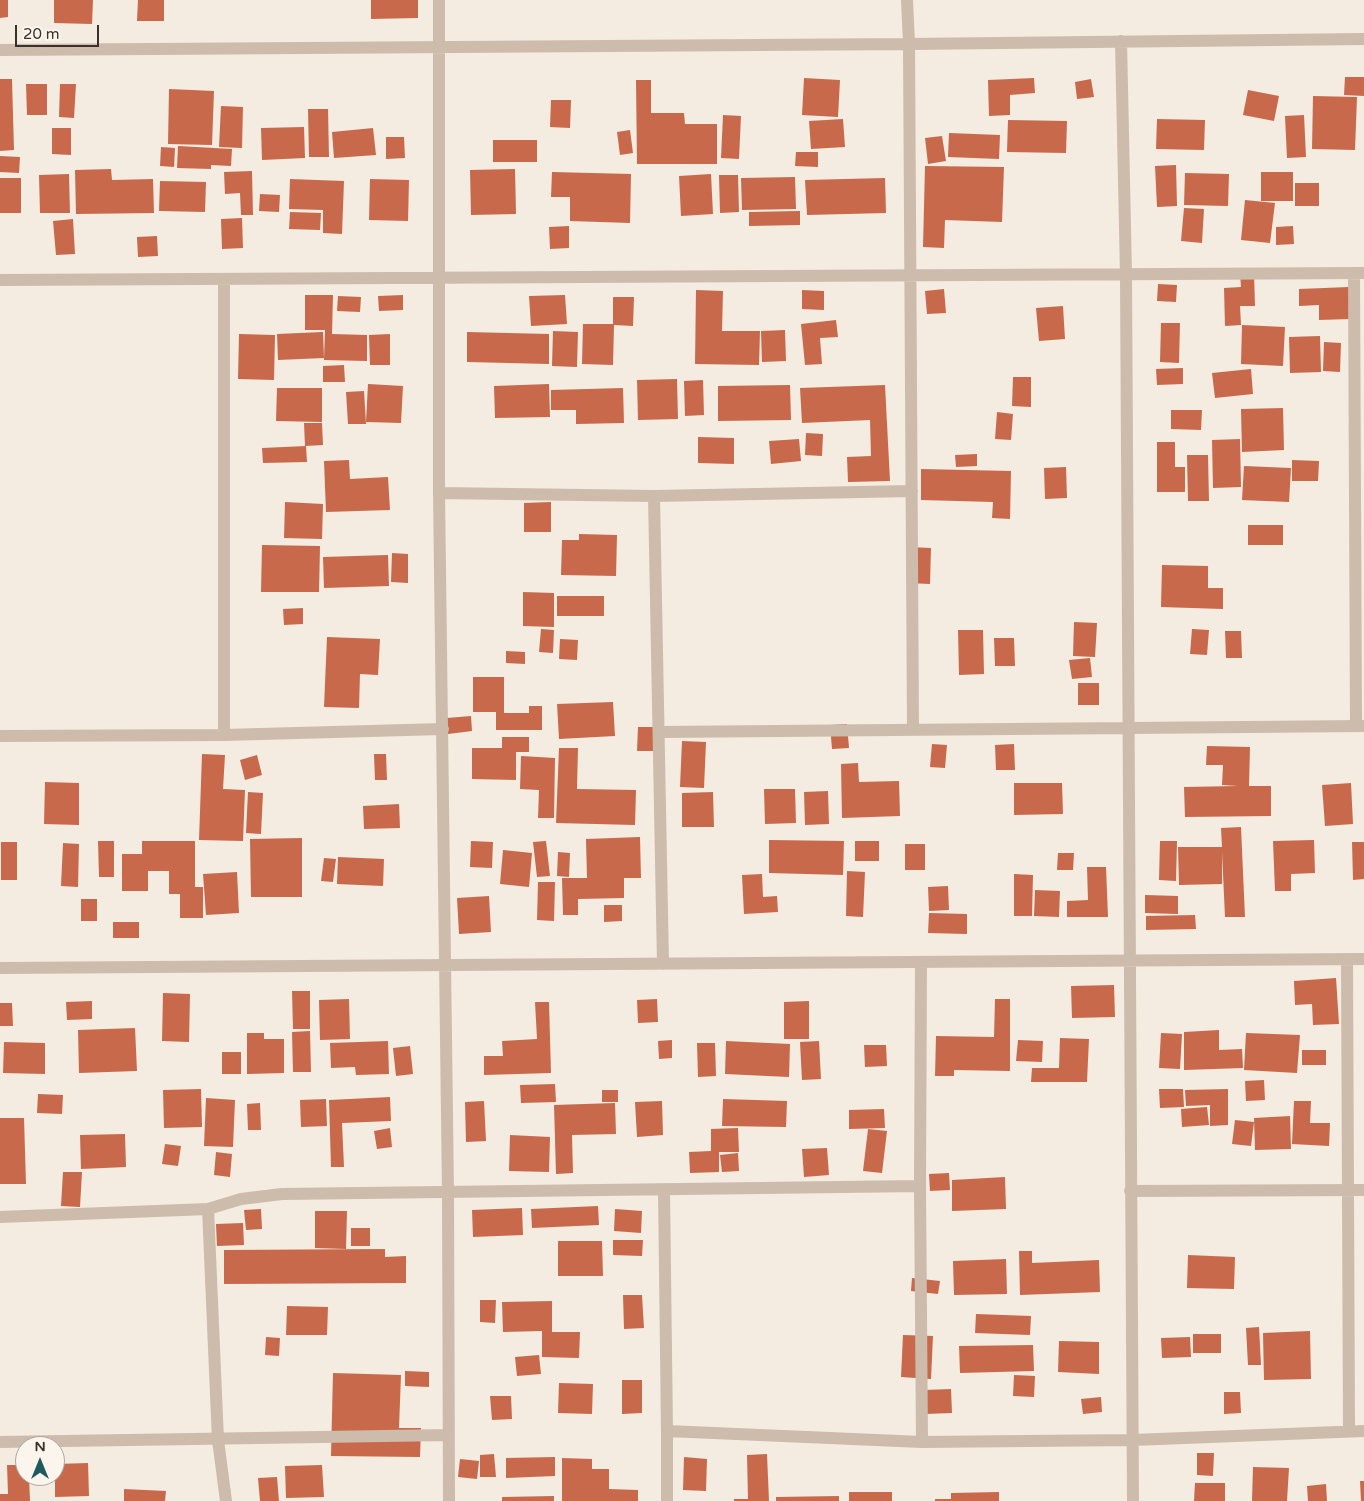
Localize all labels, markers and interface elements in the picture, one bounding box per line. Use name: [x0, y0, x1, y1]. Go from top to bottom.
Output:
scale bar: [18, 15, 101, 47]
text: 20 m: [23, 25, 60, 43]
north arrow: [15, 1436, 65, 1486]
text: N: [34, 1438, 46, 1455]

